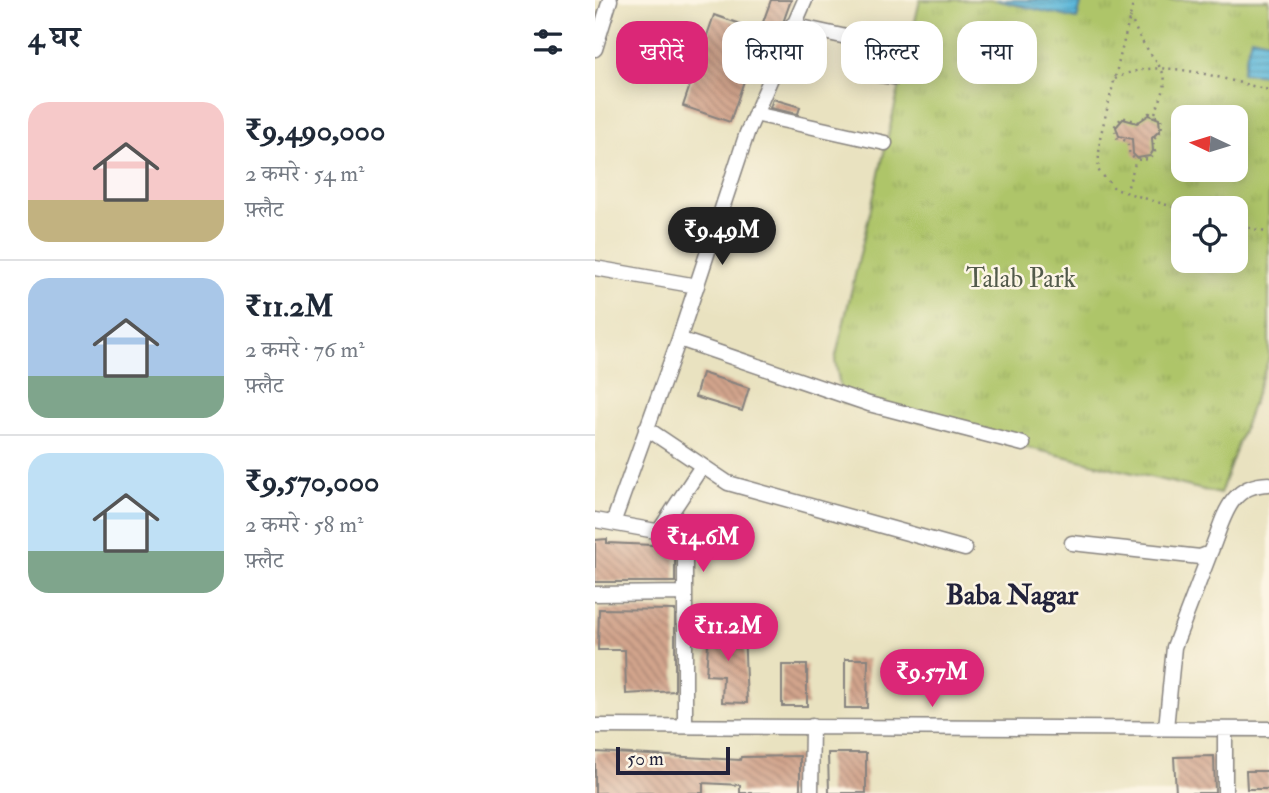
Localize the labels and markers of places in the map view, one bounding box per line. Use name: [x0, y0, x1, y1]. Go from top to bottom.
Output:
pin: ₹9.49M: [665, 208, 779, 267]
pin: ₹14.6M: [646, 514, 760, 574]
pin: ₹11.2M: [671, 604, 785, 663]
pin: ₹9.57M: [875, 650, 989, 709]

